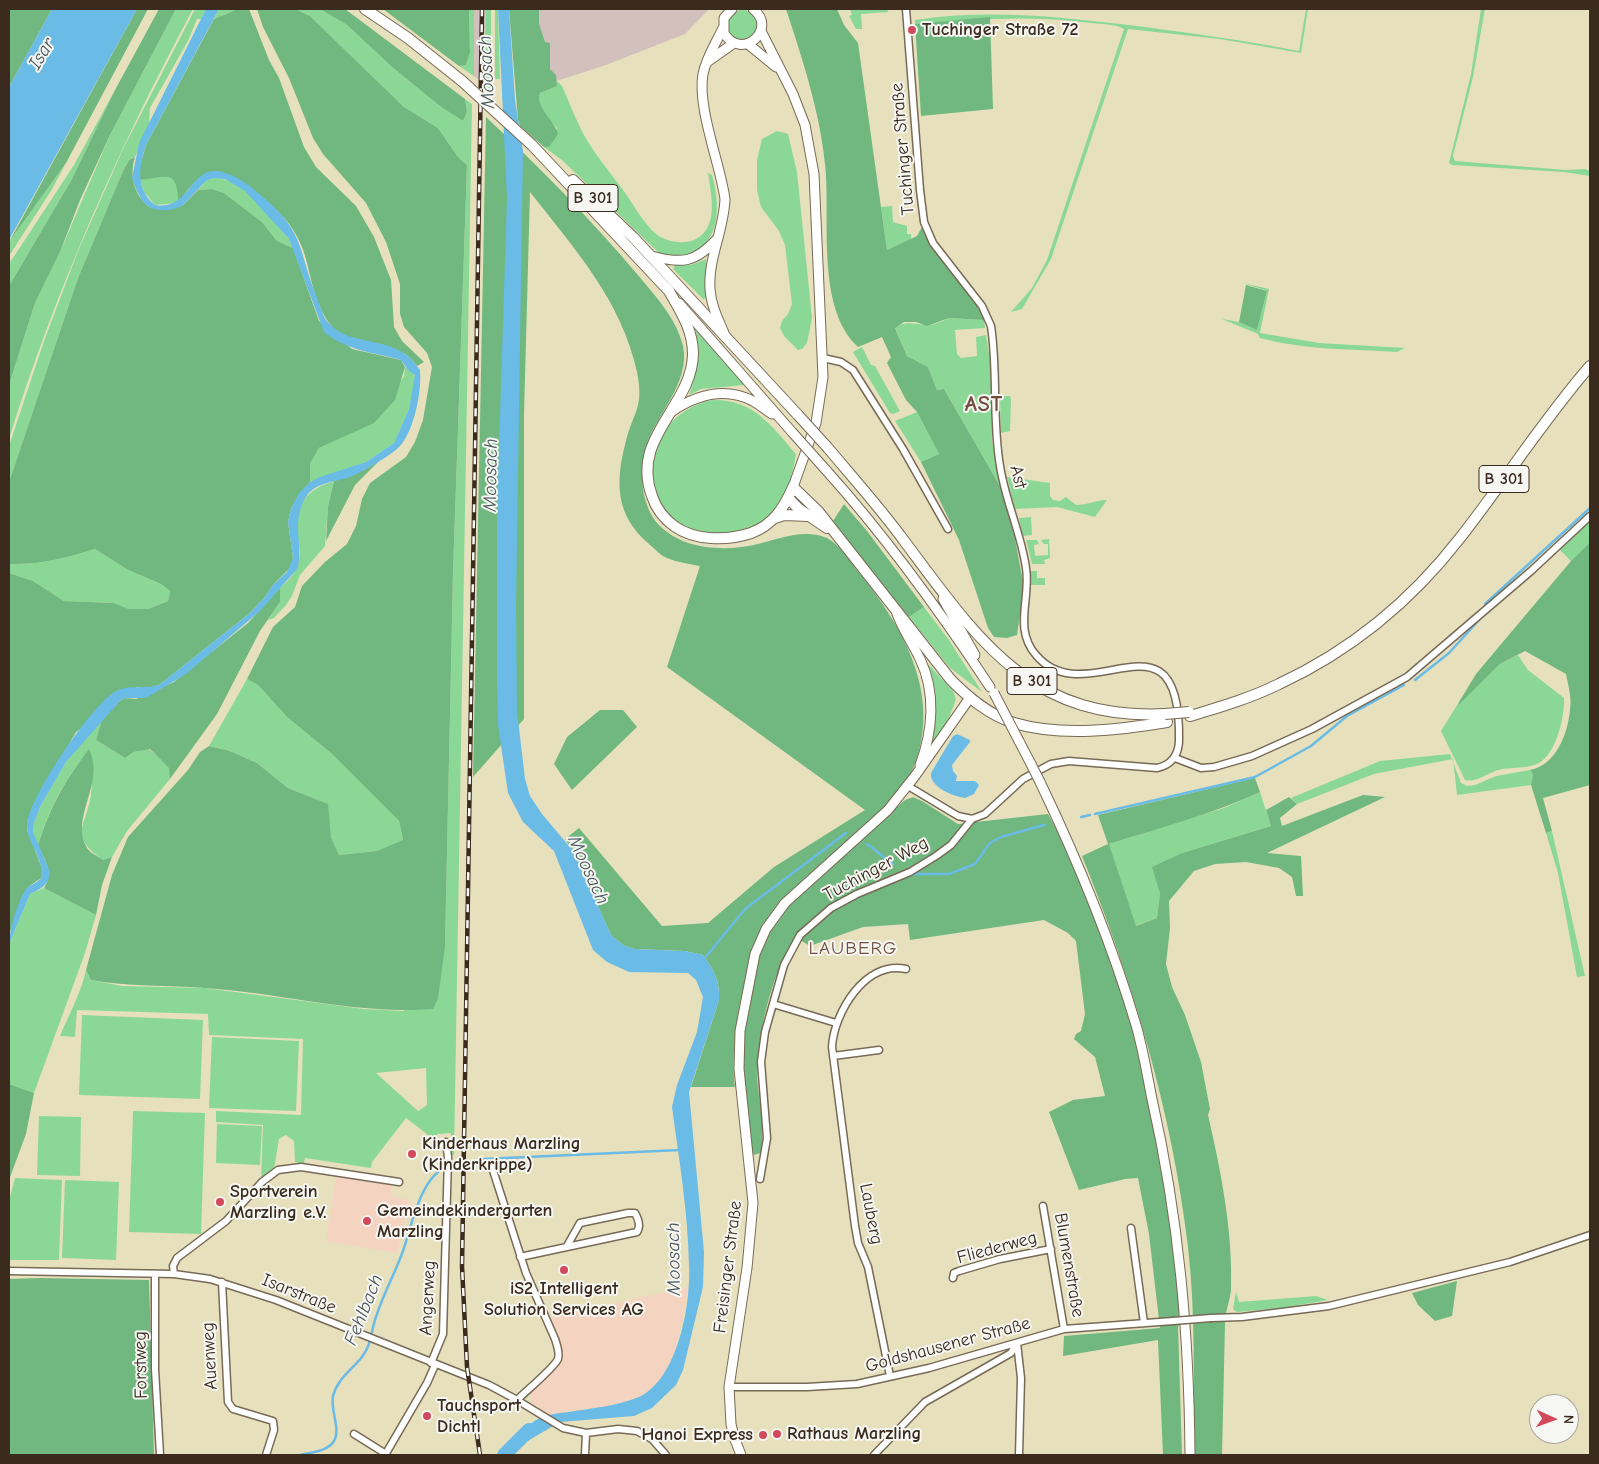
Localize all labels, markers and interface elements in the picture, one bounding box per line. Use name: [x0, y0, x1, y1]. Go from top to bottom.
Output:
place label: Tuchinger Straße 72: [922, 19, 1078, 41]
marker: Tuchinger Straße 72: [906, 24, 918, 36]
water label: Isar: [24, 34, 60, 74]
water label: Moosach: [474, 35, 500, 109]
street label: Tuchinger Straße: [886, 82, 920, 216]
road number: B 301: [568, 184, 618, 212]
district label: AST: [964, 392, 1004, 418]
water label: Moosach: [479, 438, 503, 512]
street label: Ast: [1005, 463, 1031, 491]
road number: B 301: [1479, 466, 1529, 492]
road number: B 301: [1007, 668, 1057, 694]
water label: Moosach: [562, 832, 614, 908]
street label: Tuchinger Weg: [820, 832, 932, 906]
district label: LAUBERG: [808, 938, 898, 960]
place label: Kinderhaus Marzling (Kinderkrippe): [422, 1133, 581, 1176]
marker: Kinderhaus Marzling (Kinderkrippe): [406, 1148, 418, 1160]
place label: Sportverein Marzling e.V.: [230, 1181, 327, 1224]
street label: Lauberg: [854, 1182, 888, 1246]
marker: Sportverein Marzling e.V.: [214, 1196, 226, 1208]
place label: Gemeindekindergarten Marzling: [377, 1200, 552, 1242]
street label: Freisinger Straße: [709, 1200, 747, 1334]
street label: Blumenstraße: [1049, 1211, 1089, 1319]
marker: Gemeindekindergarten Marzling: [361, 1215, 373, 1227]
water label: Moosach: [662, 1222, 686, 1296]
street label: Fliederweg: [955, 1227, 1039, 1269]
street label: Angerweg: [415, 1260, 441, 1336]
marker: iS2 Intelligent Solution Services AG: [558, 1264, 570, 1276]
street label: Isarstraße: [259, 1269, 339, 1319]
water label: Fehlbach: [340, 1271, 388, 1349]
place label: iS2 Intelligent Solution Services AG: [484, 1278, 644, 1320]
street label: Goldshausener Straße: [863, 1313, 1033, 1377]
street label: Auenweg: [197, 1322, 223, 1390]
street label: Forstweg: [130, 1331, 152, 1399]
north arrow: [1529, 1394, 1579, 1444]
place label: Tauchsport Dichtl: [437, 1395, 521, 1438]
marker: Tauchsport Dichtl: [421, 1410, 433, 1422]
text: N: [1560, 1415, 1577, 1424]
place label: Rathaus Marzling: [787, 1423, 921, 1445]
place label: Hanoi Express: [641, 1424, 753, 1446]
marker: Rathaus Marzling: [771, 1428, 783, 1440]
marker: Hanoi Express: [757, 1429, 769, 1441]

